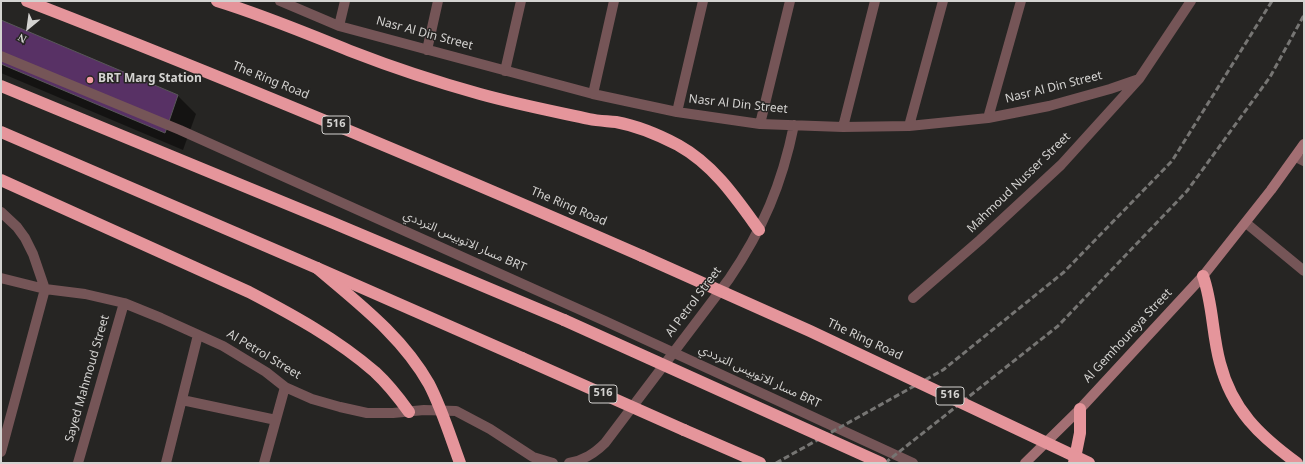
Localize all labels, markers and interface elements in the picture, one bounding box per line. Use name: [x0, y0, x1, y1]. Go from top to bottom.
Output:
north arrow: [8, 8, 48, 48]
street label: Nasr Al Din Street: [374, 15, 474, 55]
text: N: [16, 31, 29, 46]
street label: The Ring Road: [230, 60, 310, 104]
street label: Nasr Al Din Street: [1004, 70, 1104, 108]
place label: BRT Marg Station: [98, 73, 202, 87]
marker: BRT Marg Station: [85, 75, 95, 85]
street label: Nasr Al Din Street: [688, 94, 788, 118]
road number: 516: [322, 116, 350, 134]
street label: Mahmoud Nusser Street: [965, 131, 1075, 237]
street label: The Ring Road: [528, 185, 608, 231]
street label: مسار الاتوبيس الترددي BRT: [400, 209, 528, 277]
street label: Al Petrol Street: [664, 265, 726, 341]
street label: Al Gemhoureya Street: [1082, 287, 1176, 387]
street label: Sayed Mahmoud Street: [64, 314, 114, 444]
street label: The Ring Road: [824, 317, 904, 365]
street label: Al Petrol Street: [223, 328, 303, 384]
street label: مسار الاتوبيس الترددي BRT: [696, 343, 822, 413]
road number: 516: [589, 385, 617, 403]
road number: 516: [936, 387, 964, 405]

